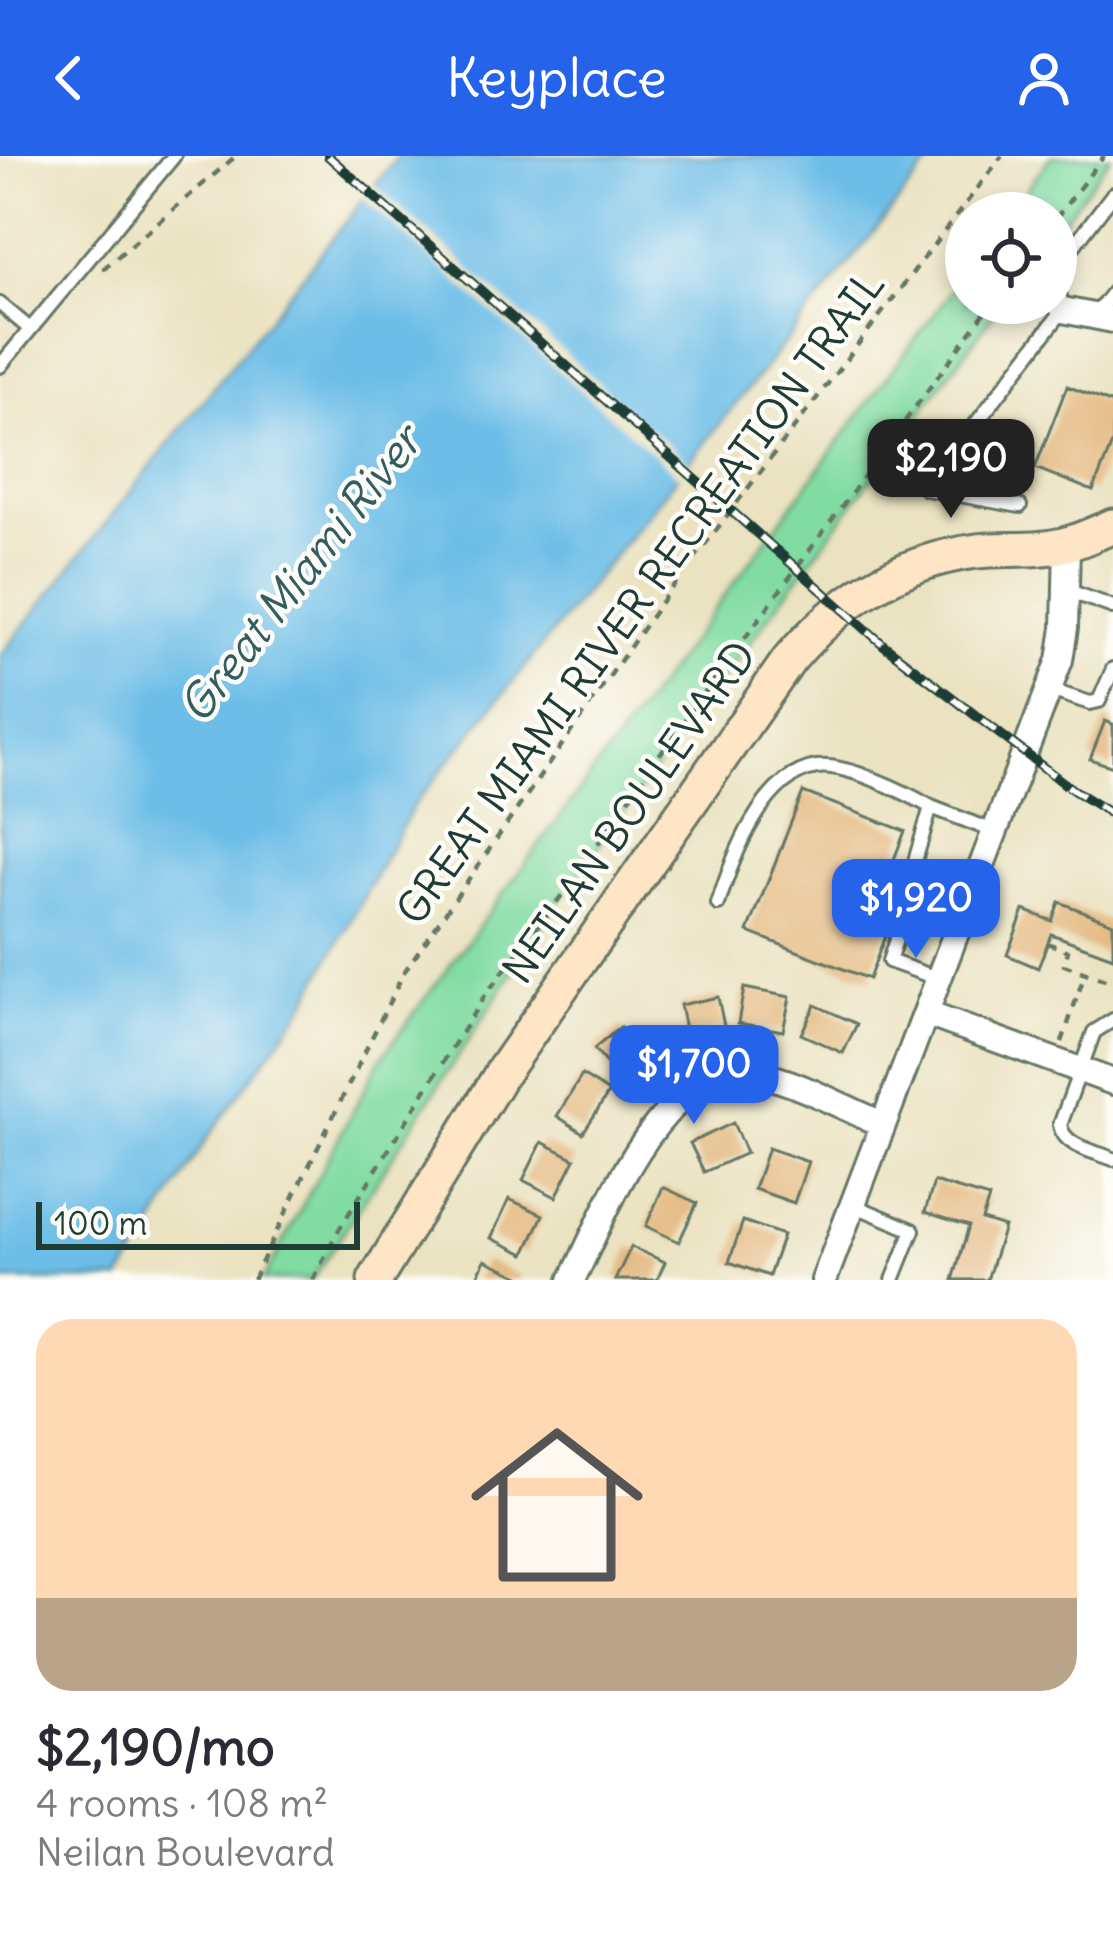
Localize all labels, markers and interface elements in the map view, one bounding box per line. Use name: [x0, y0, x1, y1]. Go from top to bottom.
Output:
text: Keyplace: [446, 44, 667, 112]
icon: back: [36, 45, 102, 111]
icon: person: [1011, 45, 1077, 111]
map controls: [945, 192, 1077, 324]
button: locate: [945, 192, 1077, 324]
street label: GREAT MIAMI RIVER RECREATION TRAIL: [385, 260, 895, 934]
water label: Great Miami River: [167, 411, 436, 733]
pin: $2,190: [853, 419, 1049, 521]
text: $2,190: [894, 433, 1008, 482]
street label: NEILAN BOULEVARD: [491, 631, 767, 993]
pin: $1,920: [818, 859, 1014, 961]
text: $1,920: [859, 873, 973, 922]
pin: $1,700: [596, 1025, 792, 1127]
text: $1,700: [636, 1039, 752, 1088]
scale bar: [36, 1196, 360, 1249]
text: 100 m: [54, 1202, 147, 1244]
icon: home: [449, 1397, 665, 1613]
text: $2,190/mo: [36, 1715, 275, 1779]
text: 4 rooms · 108 m²: [36, 1779, 328, 1828]
text: Neilan Boulevard: [36, 1828, 335, 1877]

